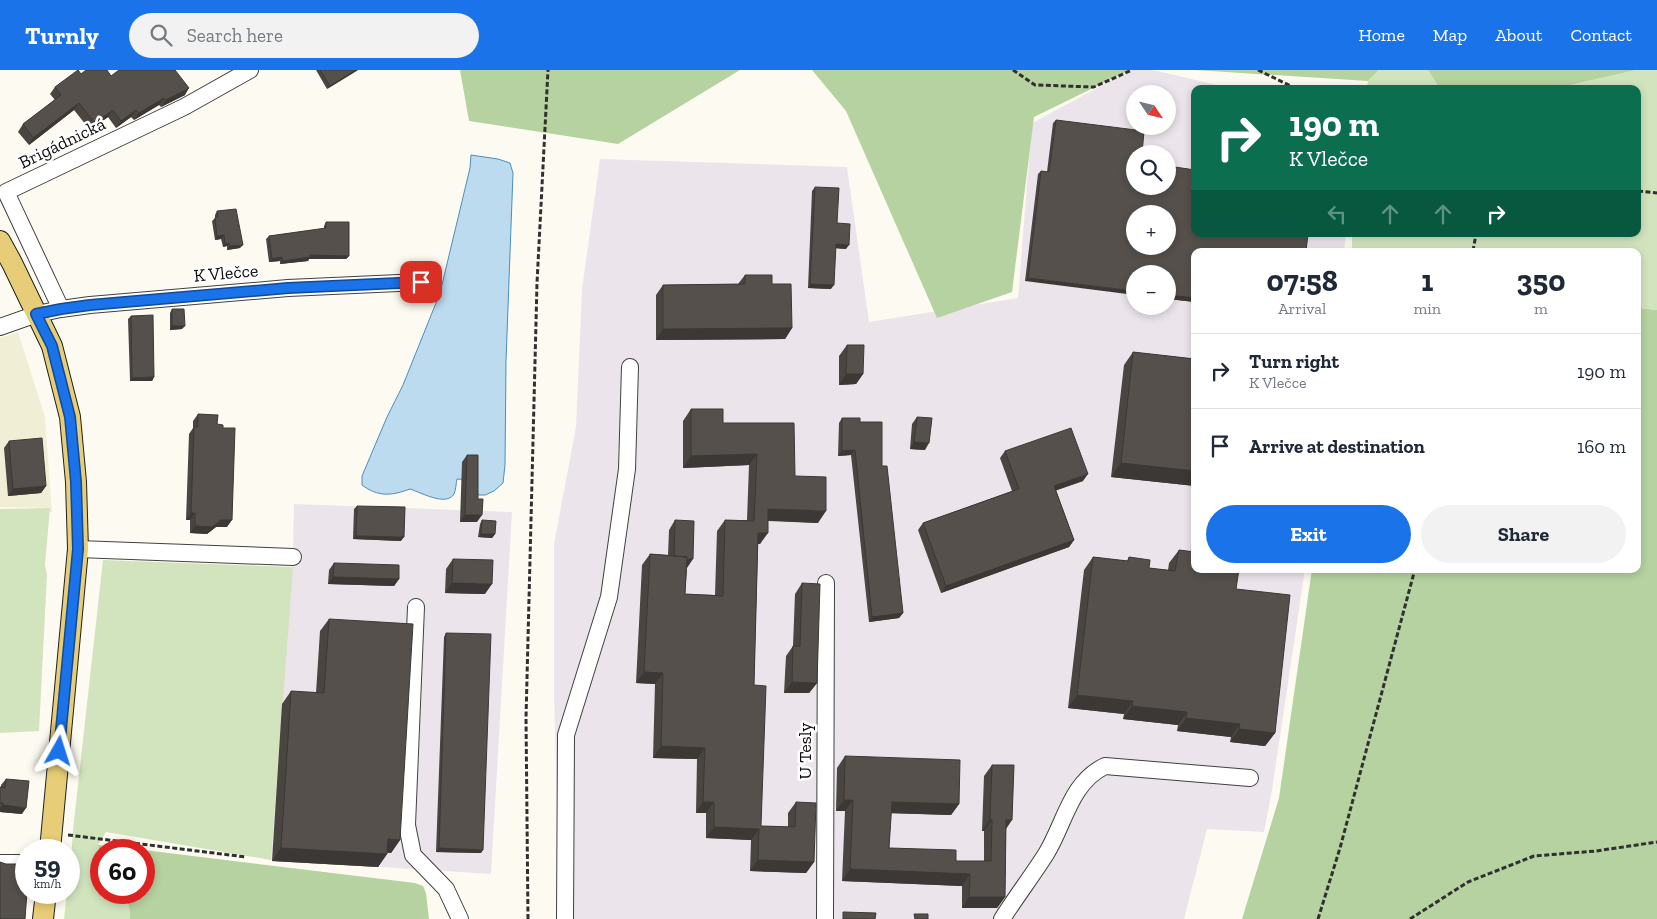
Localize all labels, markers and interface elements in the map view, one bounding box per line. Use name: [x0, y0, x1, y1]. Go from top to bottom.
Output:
search box: [129, 13, 479, 58]
text: Turnly: [25, 21, 99, 50]
icon: search: [147, 21, 175, 49]
text: Search here: [187, 24, 283, 47]
text: Home: [1358, 24, 1405, 46]
text: Map: [1433, 24, 1467, 46]
text: About: [1495, 24, 1542, 46]
text: Contact: [1570, 24, 1632, 46]
north arrow: [1126, 85, 1176, 135]
map controls: [1126, 85, 1176, 315]
text: 190 m: [1289, 103, 1379, 145]
icon: right: [1206, 105, 1271, 170]
street label: Brigádnická: [15, 112, 109, 173]
button: search: [1126, 145, 1176, 195]
text: K Vlečce: [1289, 145, 1368, 172]
icon: left: [1323, 200, 1351, 228]
icon: ahead: [1376, 200, 1404, 228]
icon: ahead: [1429, 200, 1457, 228]
icon: right: [1482, 200, 1510, 228]
button: +: [1126, 205, 1176, 255]
street label: K Vlečce: [193, 259, 259, 287]
pin: [400, 261, 442, 303]
text: 07:58: [1267, 263, 1338, 299]
text: 1: [1421, 263, 1433, 299]
text: 350: [1517, 263, 1565, 299]
button: −: [1126, 265, 1176, 315]
icon: arrive: [407, 268, 435, 296]
text: Arrival: [1278, 299, 1326, 318]
text: min: [1414, 299, 1441, 318]
text: m: [1534, 299, 1548, 318]
text: Turn right: [1249, 350, 1339, 373]
icon: right: [1206, 357, 1234, 385]
text: 190 m: [1577, 360, 1626, 383]
text: K Vlečce: [1249, 373, 1307, 392]
icon: arrive: [1206, 432, 1234, 460]
text: Arrive at destination: [1249, 435, 1425, 458]
text: 160 m: [1577, 435, 1626, 458]
button: Exit: [1206, 505, 1411, 563]
button: Share: [1421, 505, 1626, 563]
street label: U Tesly: [794, 722, 816, 779]
position arrow: [32, 724, 84, 776]
speed limit sign: 60: [90, 839, 155, 904]
text: 59: [34, 850, 61, 880]
text: km/h: [34, 877, 61, 891]

